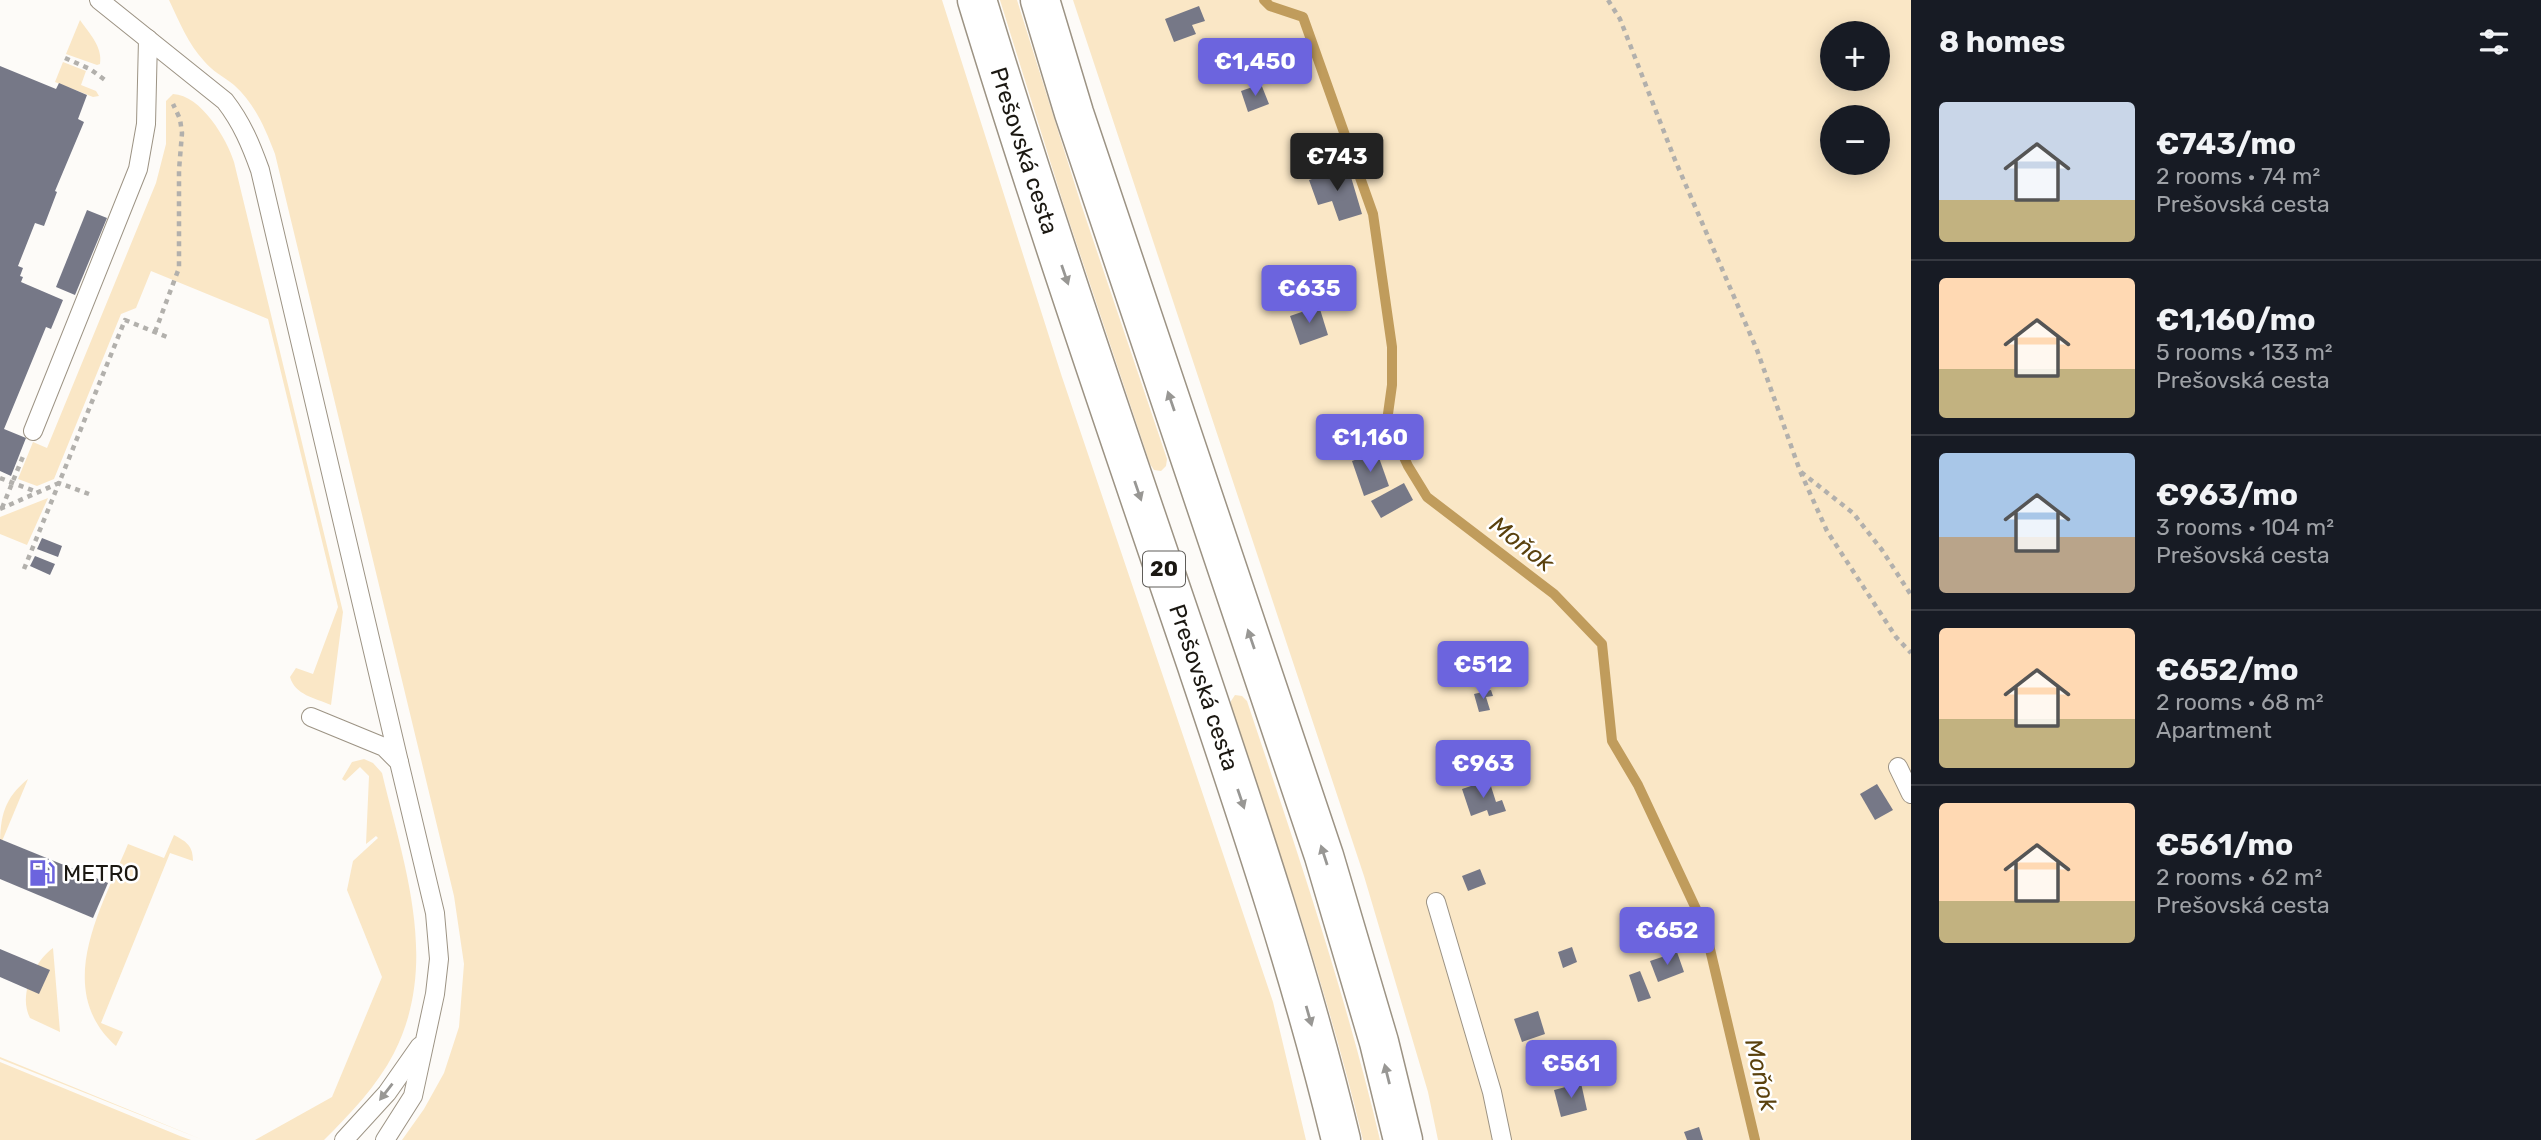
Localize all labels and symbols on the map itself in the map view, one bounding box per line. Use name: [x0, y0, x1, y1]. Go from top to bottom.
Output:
pin: €1,450: [1198, 38, 1312, 98]
street label: Prešovská cesta: [985, 64, 1064, 238]
pin: €743: [1296, 134, 1378, 193]
one-way arrow: [1060, 265, 1071, 286]
pin: €635: [1268, 266, 1350, 325]
one-way arrow: [1165, 390, 1176, 411]
pin: €1,160: [1313, 414, 1427, 474]
one-way arrow: [1133, 480, 1144, 501]
water label: Moňok: [1484, 510, 1560, 578]
road number: 20: [1143, 552, 1185, 586]
street label: Prešovská cesta: [1163, 600, 1245, 774]
one-way arrow: [1245, 629, 1256, 650]
pin: €512: [1442, 642, 1524, 701]
pin: €963: [1442, 740, 1524, 800]
one-way arrow: [1236, 789, 1247, 810]
one-way arrow: [1318, 844, 1328, 865]
fuel station icon: METRO: [27, 858, 57, 888]
place label: METRO: [63, 859, 139, 887]
pin: €652: [1626, 908, 1708, 967]
one-way arrow: [1304, 1006, 1315, 1028]
water label: Moňok: [1739, 1036, 1783, 1115]
pin: €561: [1530, 1040, 1612, 1100]
one-way arrow: [1381, 1063, 1392, 1085]
one-way arrow: [379, 1082, 394, 1100]

